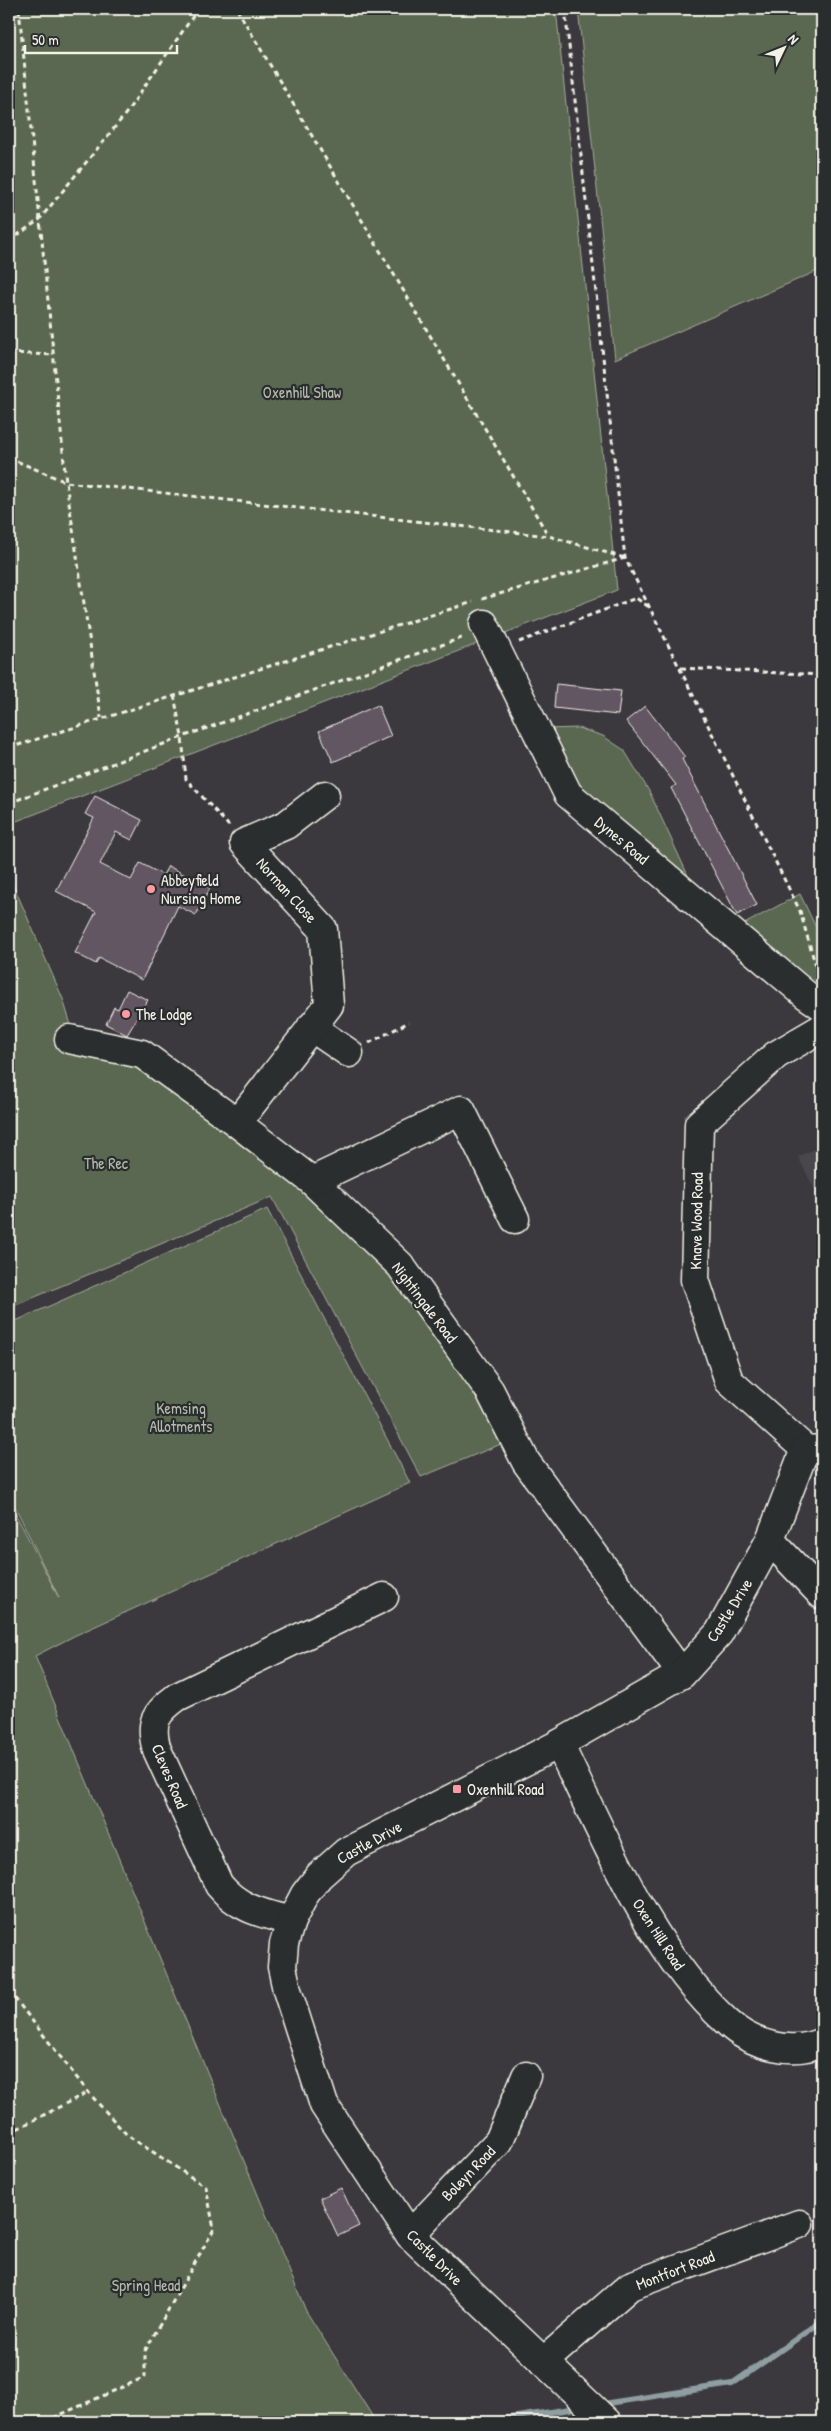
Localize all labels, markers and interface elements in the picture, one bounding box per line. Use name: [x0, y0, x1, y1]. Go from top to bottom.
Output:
scale bar: [25, 22, 178, 54]
north arrow: [758, 22, 808, 72]
text: 50 m: [32, 29, 59, 50]
text: N: [784, 30, 804, 48]
park label: Oxenhill Shaw: [263, 381, 341, 403]
street label: Dynes Road: [590, 811, 654, 869]
street label: Norman Close: [252, 852, 323, 928]
place label: Abbeyfield Nursing Home: [161, 869, 242, 909]
marker: Abbeyfield Nursing Home: [145, 883, 157, 895]
place label: The Lodge: [136, 1003, 193, 1025]
marker: The Lodge: [120, 1008, 132, 1020]
park label: The Rec: [84, 1152, 129, 1174]
street label: Knave Wood Road: [684, 1172, 708, 1270]
street label: Nightingale Road: [387, 1257, 463, 1347]
park label: Kemsing Allotments: [150, 1397, 212, 1437]
street label: Castle Drive: [701, 1573, 758, 1646]
street label: Cleves Road: [147, 1740, 193, 1812]
place label: Oxenhill Road: [467, 1778, 544, 1800]
marker: Oxenhill Road: [451, 1783, 463, 1795]
street label: Castle Drive: [333, 1815, 406, 1869]
street label: Oxen Hill Road: [628, 1894, 690, 1974]
street label: Boleyn Road: [436, 2141, 500, 2205]
street label: Castle Drive: [402, 2224, 468, 2290]
street label: Montfort Road: [633, 2245, 717, 2295]
park label: Spring Head: [112, 2274, 180, 2296]

